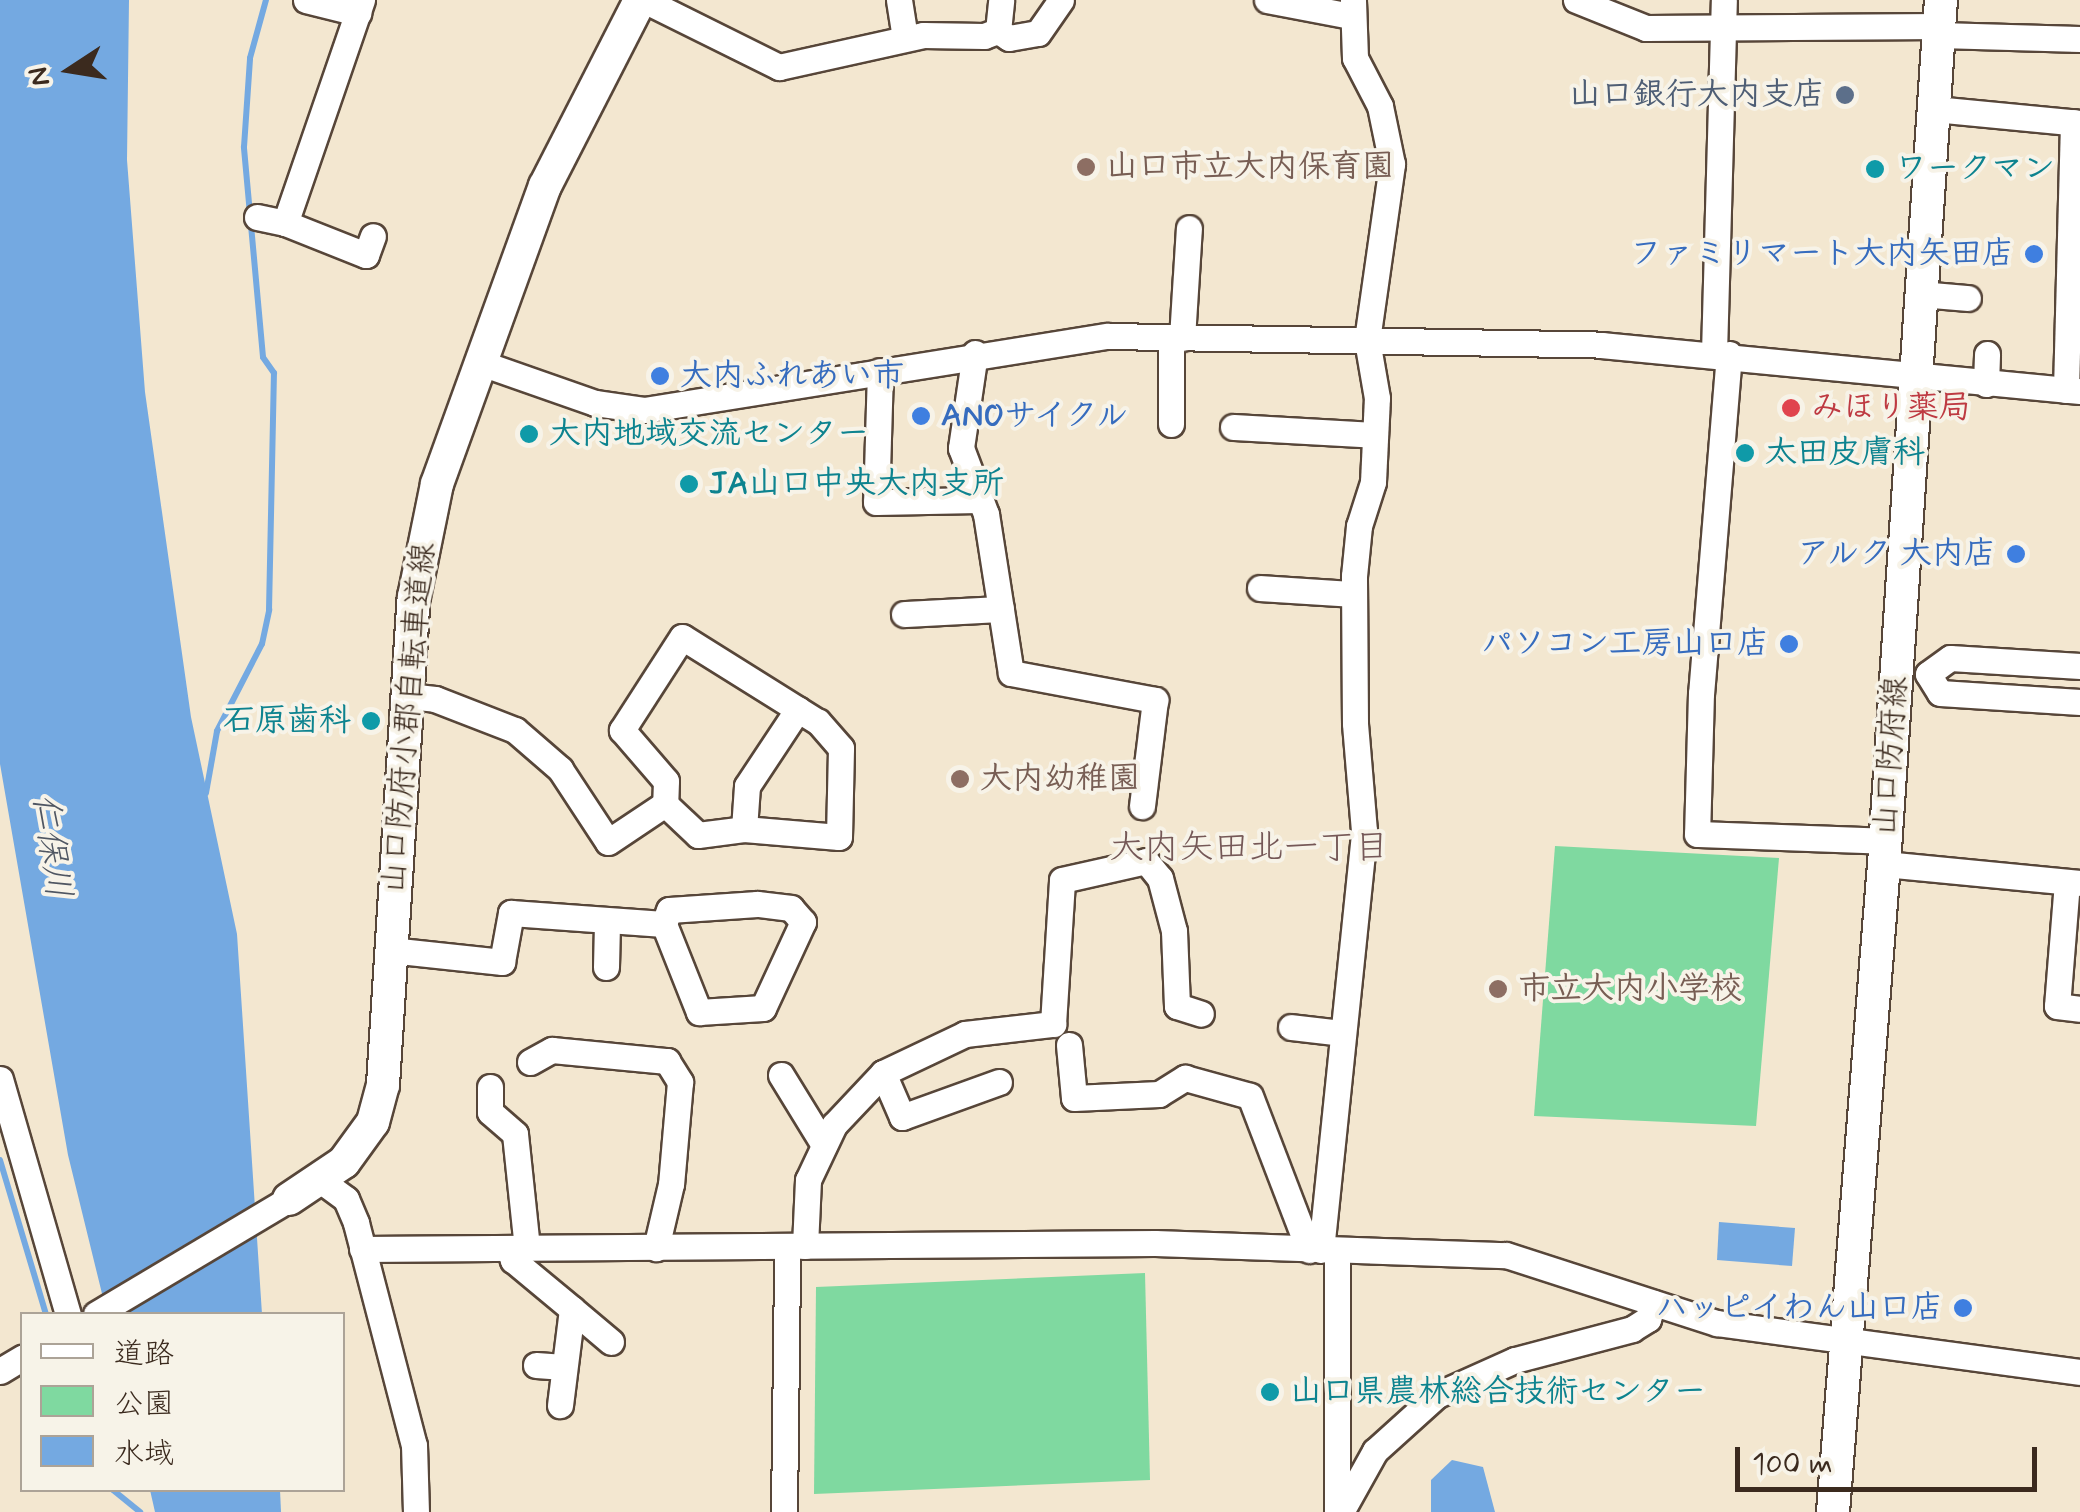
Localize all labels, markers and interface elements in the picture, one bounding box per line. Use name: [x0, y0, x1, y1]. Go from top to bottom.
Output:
north arrow: [20, 20, 120, 120]
text: N: [20, 63, 60, 89]
place label: 山口銀行大内支店: [1569, 76, 1825, 114]
marker: 山口銀行大内支店: [1834, 84, 1856, 106]
place label: 山口市立大内保育園: [1106, 148, 1394, 186]
place label: ワークマン: [1895, 150, 2055, 188]
marker: 山口市立大内保育園: [1075, 156, 1097, 178]
marker: ワークマン: [1864, 158, 1886, 180]
place label: ファミリマート大内矢田店: [1630, 235, 2014, 273]
marker: ファミリマート大内矢田店: [2023, 243, 2045, 265]
place label: 大内ふれあい市: [680, 357, 904, 395]
marker: 大内ふれあい市: [649, 365, 671, 387]
place label: みほり薬局: [1811, 389, 1971, 427]
place label: ANOサイクル: [941, 397, 1132, 435]
marker: みほり薬局: [1780, 397, 1802, 419]
marker: ANOサイクル: [910, 405, 932, 427]
place label: 大内地域交流センター: [549, 415, 869, 453]
marker: 大内地域交流センター: [518, 423, 540, 445]
place label: 太田皮膚科: [1765, 434, 1925, 472]
marker: 太田皮膚科: [1734, 442, 1756, 464]
place label: JA山口中央大内支所: [709, 465, 1005, 503]
marker: JA山口中央大内支所: [678, 473, 700, 495]
place label: アルク 大内店: [1795, 535, 1996, 573]
street label: 山口防府小郡自転車道線: [375, 541, 443, 895]
marker: アルク 大内店: [2005, 543, 2027, 565]
place label: パソコン工房山口店: [1481, 625, 1769, 663]
marker: パソコン工房山口店: [1778, 633, 1800, 655]
street label: 山口防府線: [1866, 675, 1916, 837]
place label: 石原歯科: [223, 702, 351, 740]
marker: 石原歯科: [360, 710, 382, 732]
place label: 大内幼稚園: [980, 760, 1140, 798]
marker: 大内幼稚園: [949, 768, 971, 790]
water label: 仁保川: [23, 791, 79, 901]
district label: 大内矢田北一丁目: [1109, 827, 1389, 869]
place label: 市立大内小学校: [1518, 970, 1742, 1008]
marker: 市立大内小学校: [1487, 978, 1509, 1000]
place label: ハッピイわん山口店: [1655, 1289, 1943, 1327]
marker: ハッピイわん山口店: [1952, 1297, 1974, 1319]
legend: [20, 1312, 345, 1492]
text: 道路: [114, 1335, 174, 1374]
place label: 山口県農林総合技術センター: [1290, 1373, 1706, 1411]
marker: 山口県農林総合技術センター: [1259, 1381, 1281, 1403]
text: 公園: [114, 1385, 174, 1424]
scale bar: [1740, 1427, 2042, 1489]
text: 水域: [114, 1435, 174, 1474]
text: 100 m: [1752, 1445, 1833, 1484]

